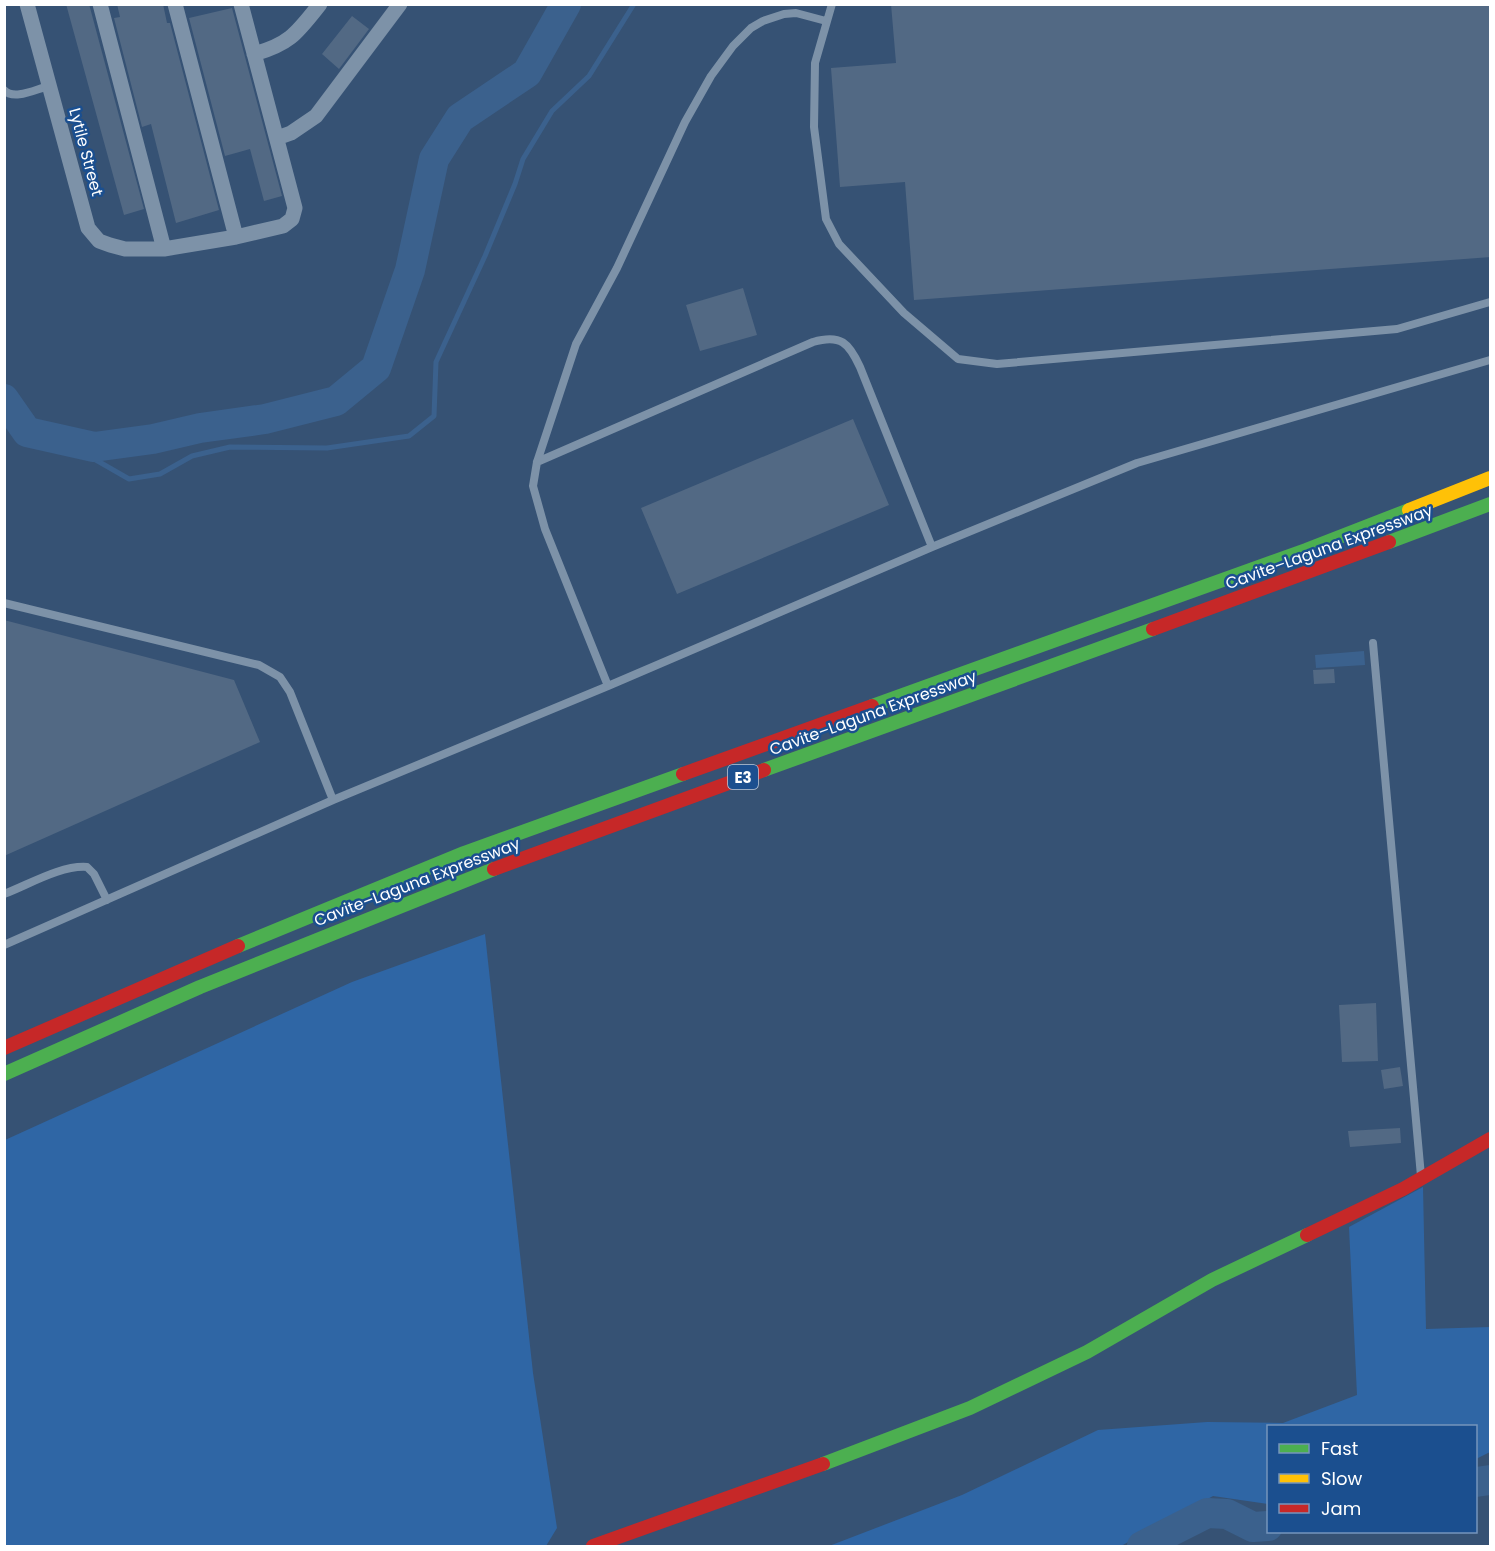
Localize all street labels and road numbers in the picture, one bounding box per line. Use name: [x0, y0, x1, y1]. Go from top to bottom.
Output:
street label: Lytile Street: [63, 105, 109, 199]
street label: Cavite–Laguna Expressway: [1222, 499, 1436, 595]
street label: Cavite–Laguna Expressway: [766, 665, 980, 761]
road number: E3: [728, 765, 758, 789]
street label: Cavite–Laguna Expressway: [311, 832, 523, 932]

